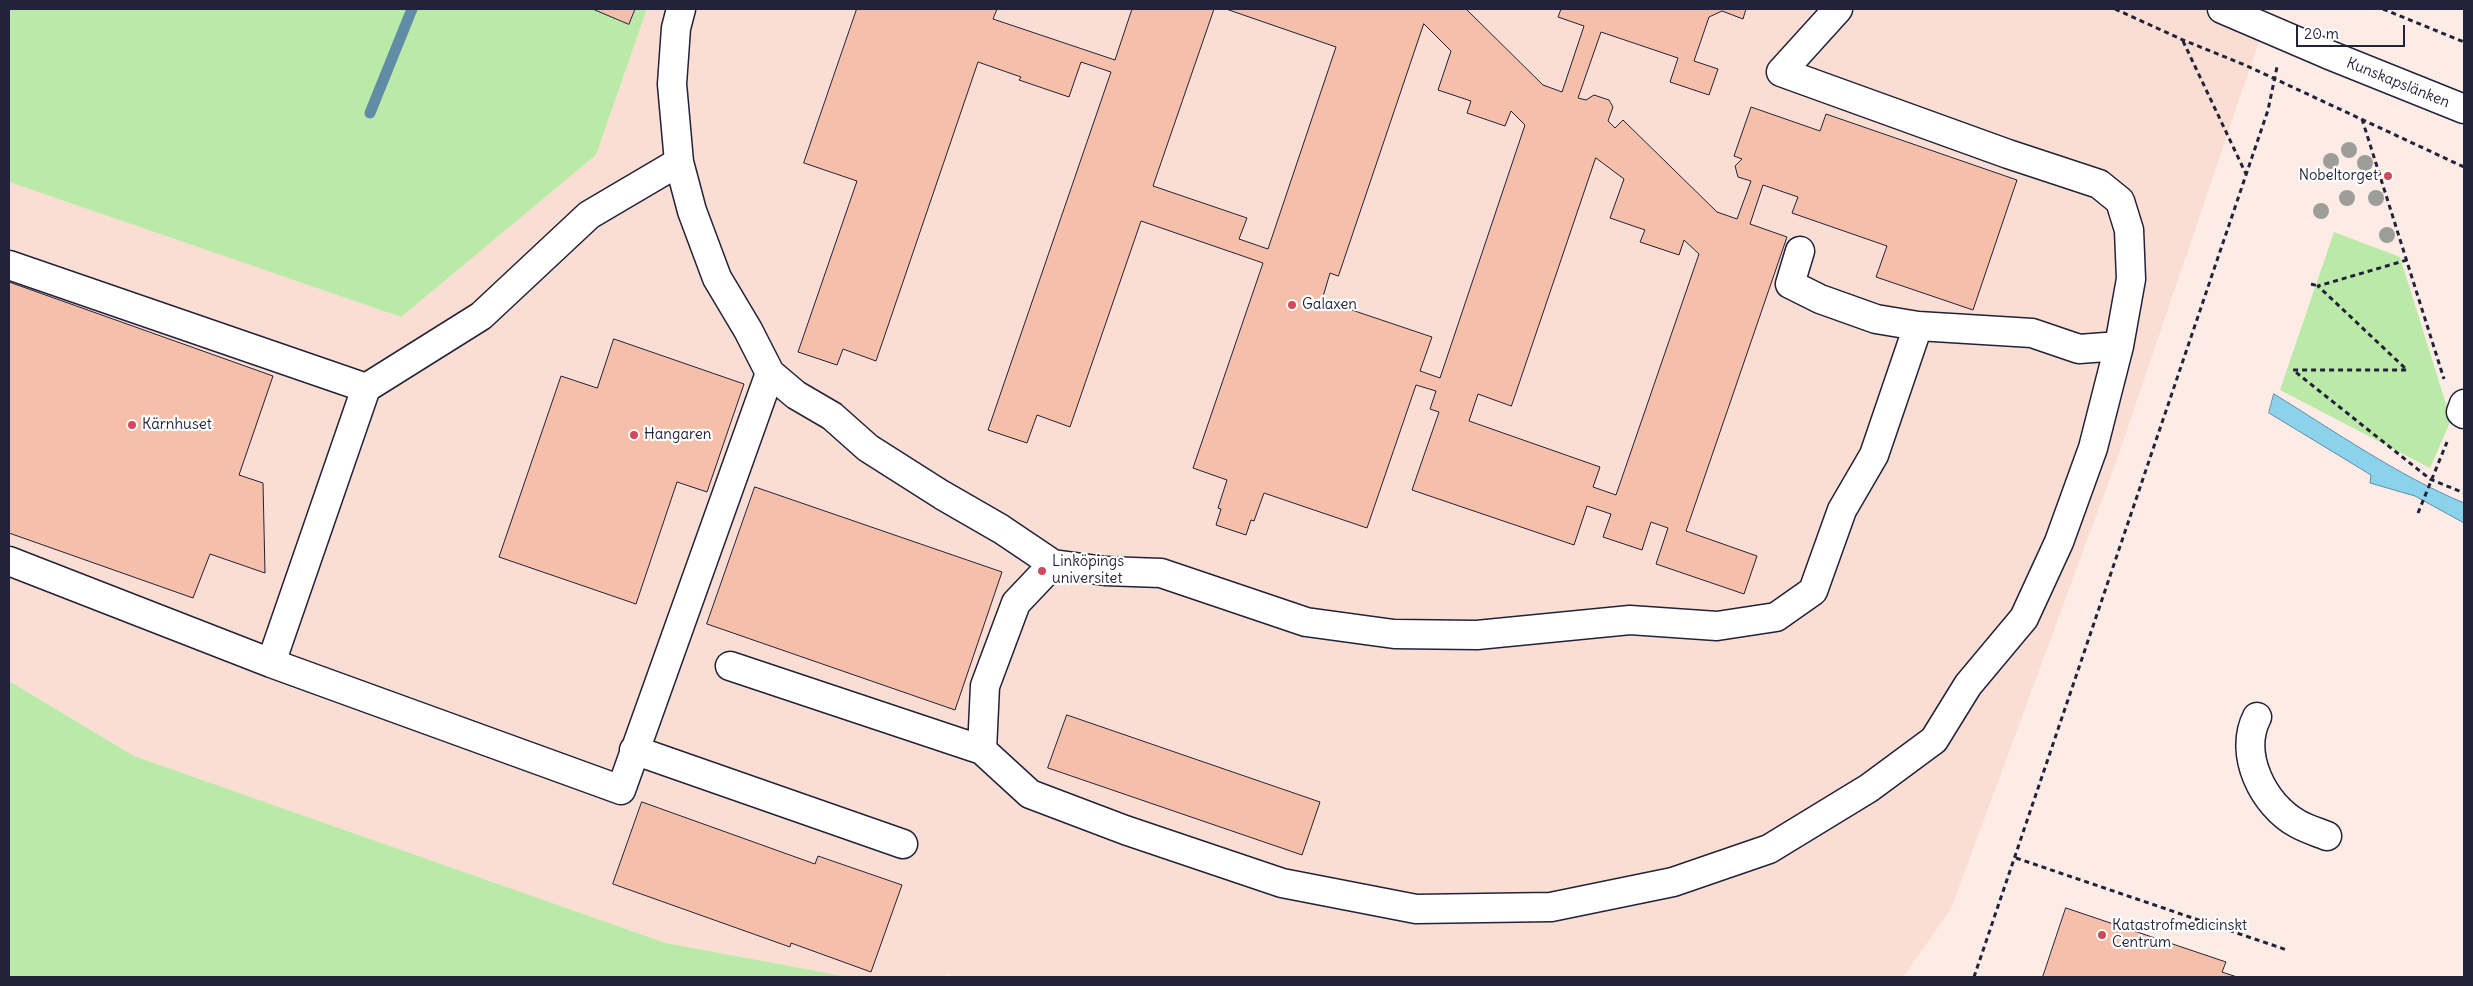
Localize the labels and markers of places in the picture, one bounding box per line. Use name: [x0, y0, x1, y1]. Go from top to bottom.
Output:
place label: Nobeltorget: [2299, 167, 2378, 185]
marker: Nobeltorget: [2382, 170, 2394, 182]
place label: Galaxen: [1302, 296, 1357, 314]
marker: Galaxen: [1286, 299, 1298, 311]
place label: Kärnhuset: [142, 416, 212, 434]
marker: Kärnhuset: [126, 419, 138, 431]
place label: Hangaren: [644, 426, 711, 444]
marker: Hangaren: [628, 429, 640, 441]
place label: Linköpings universitet: [1052, 553, 1124, 588]
marker: Linköpings universitet: [1036, 565, 1048, 577]
place label: Katastrofmedicinskt Centrum: [2112, 917, 2247, 952]
marker: Katastrofmedicinskt Centrum: [2096, 929, 2108, 941]

